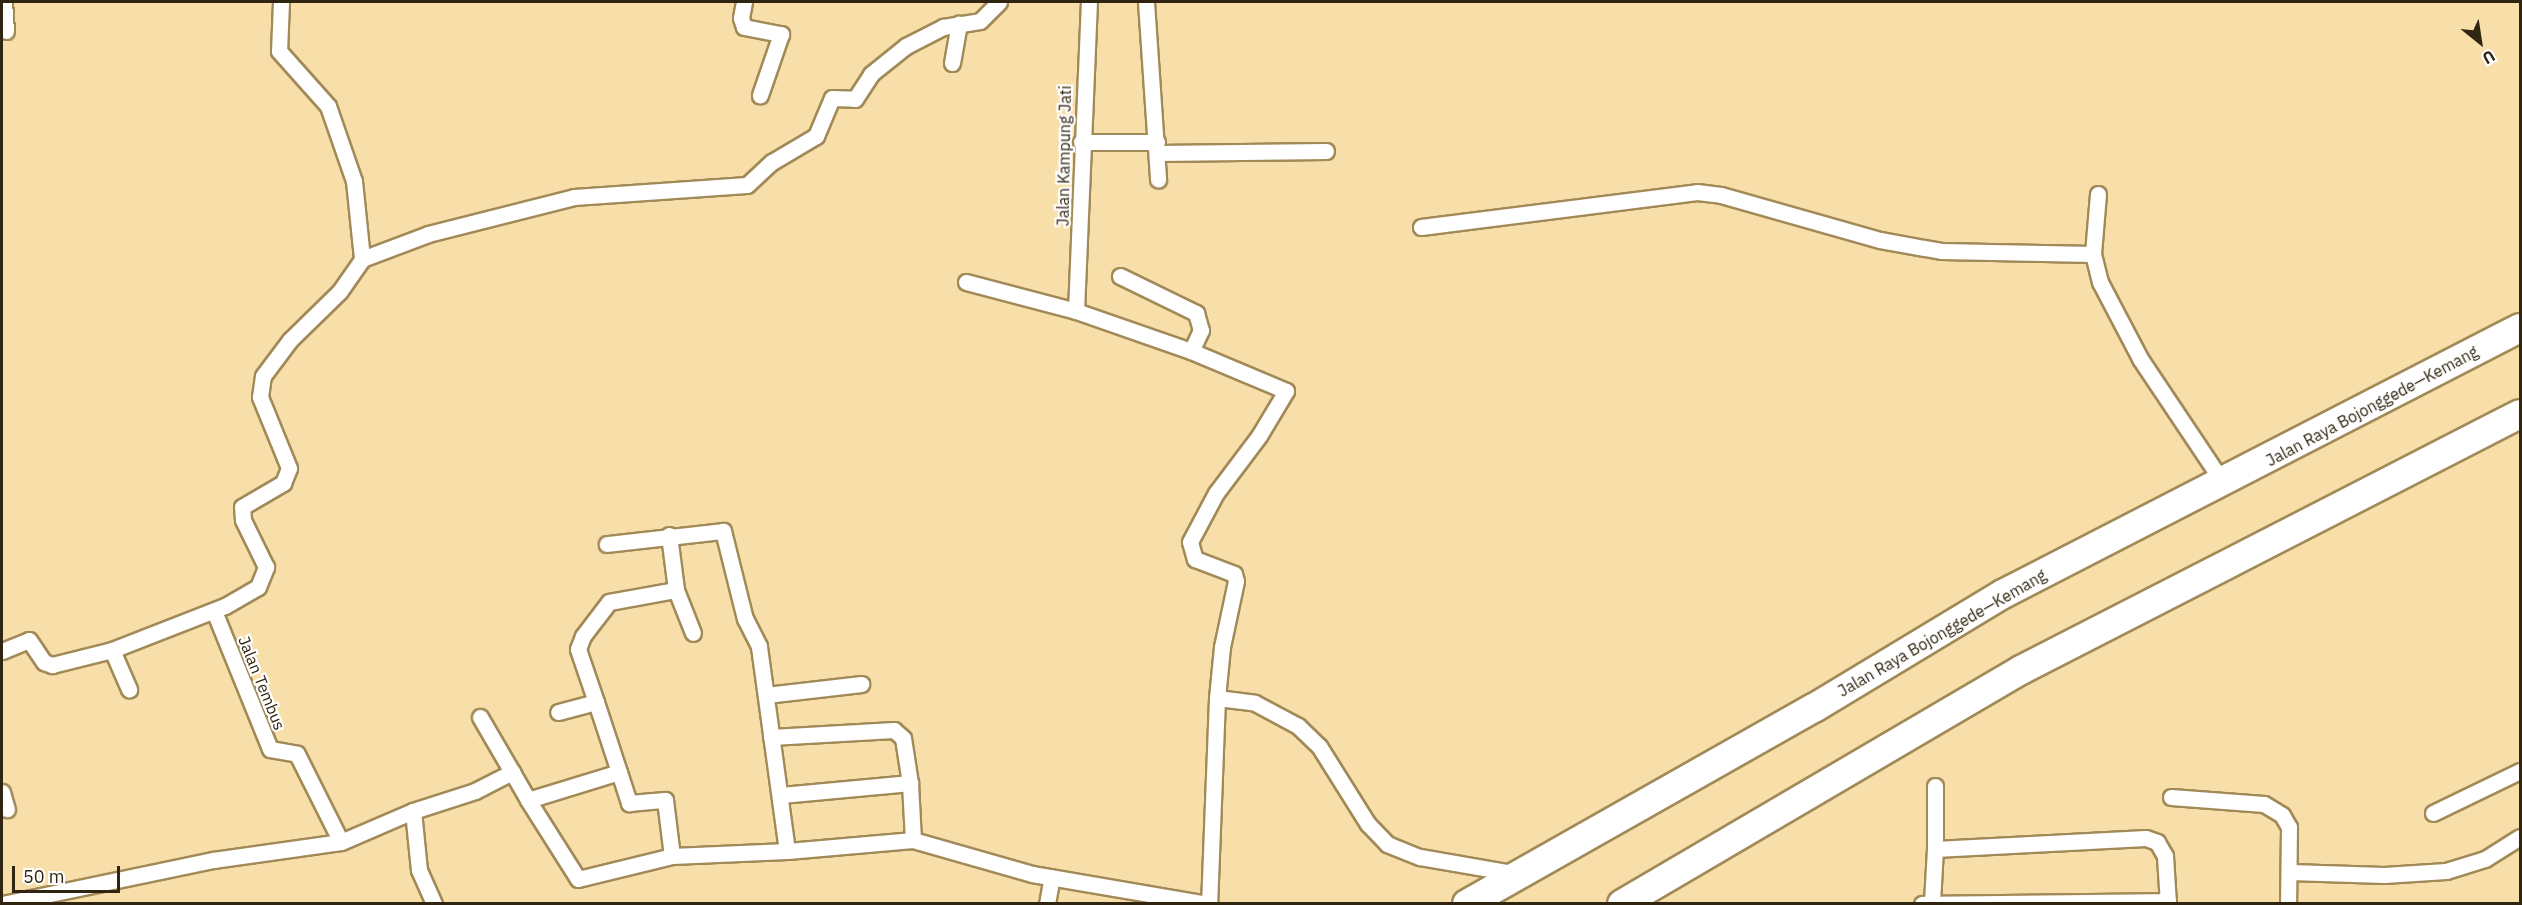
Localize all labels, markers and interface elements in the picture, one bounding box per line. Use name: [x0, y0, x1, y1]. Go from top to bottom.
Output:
north arrow: [2450, 12, 2510, 72]
text: U: [2479, 46, 2499, 69]
street label: Jalan Kampung Jati: [1053, 85, 1075, 227]
street label: Jalan Raya Bojonggede—Kemang: [2263, 342, 2481, 470]
street label: Jalan Raya Bojonggede—Kemang: [1834, 565, 2050, 701]
street label: Jalan Tembus: [234, 633, 290, 733]
scale bar: [15, 854, 123, 892]
text: 50 m: [23, 865, 65, 888]

